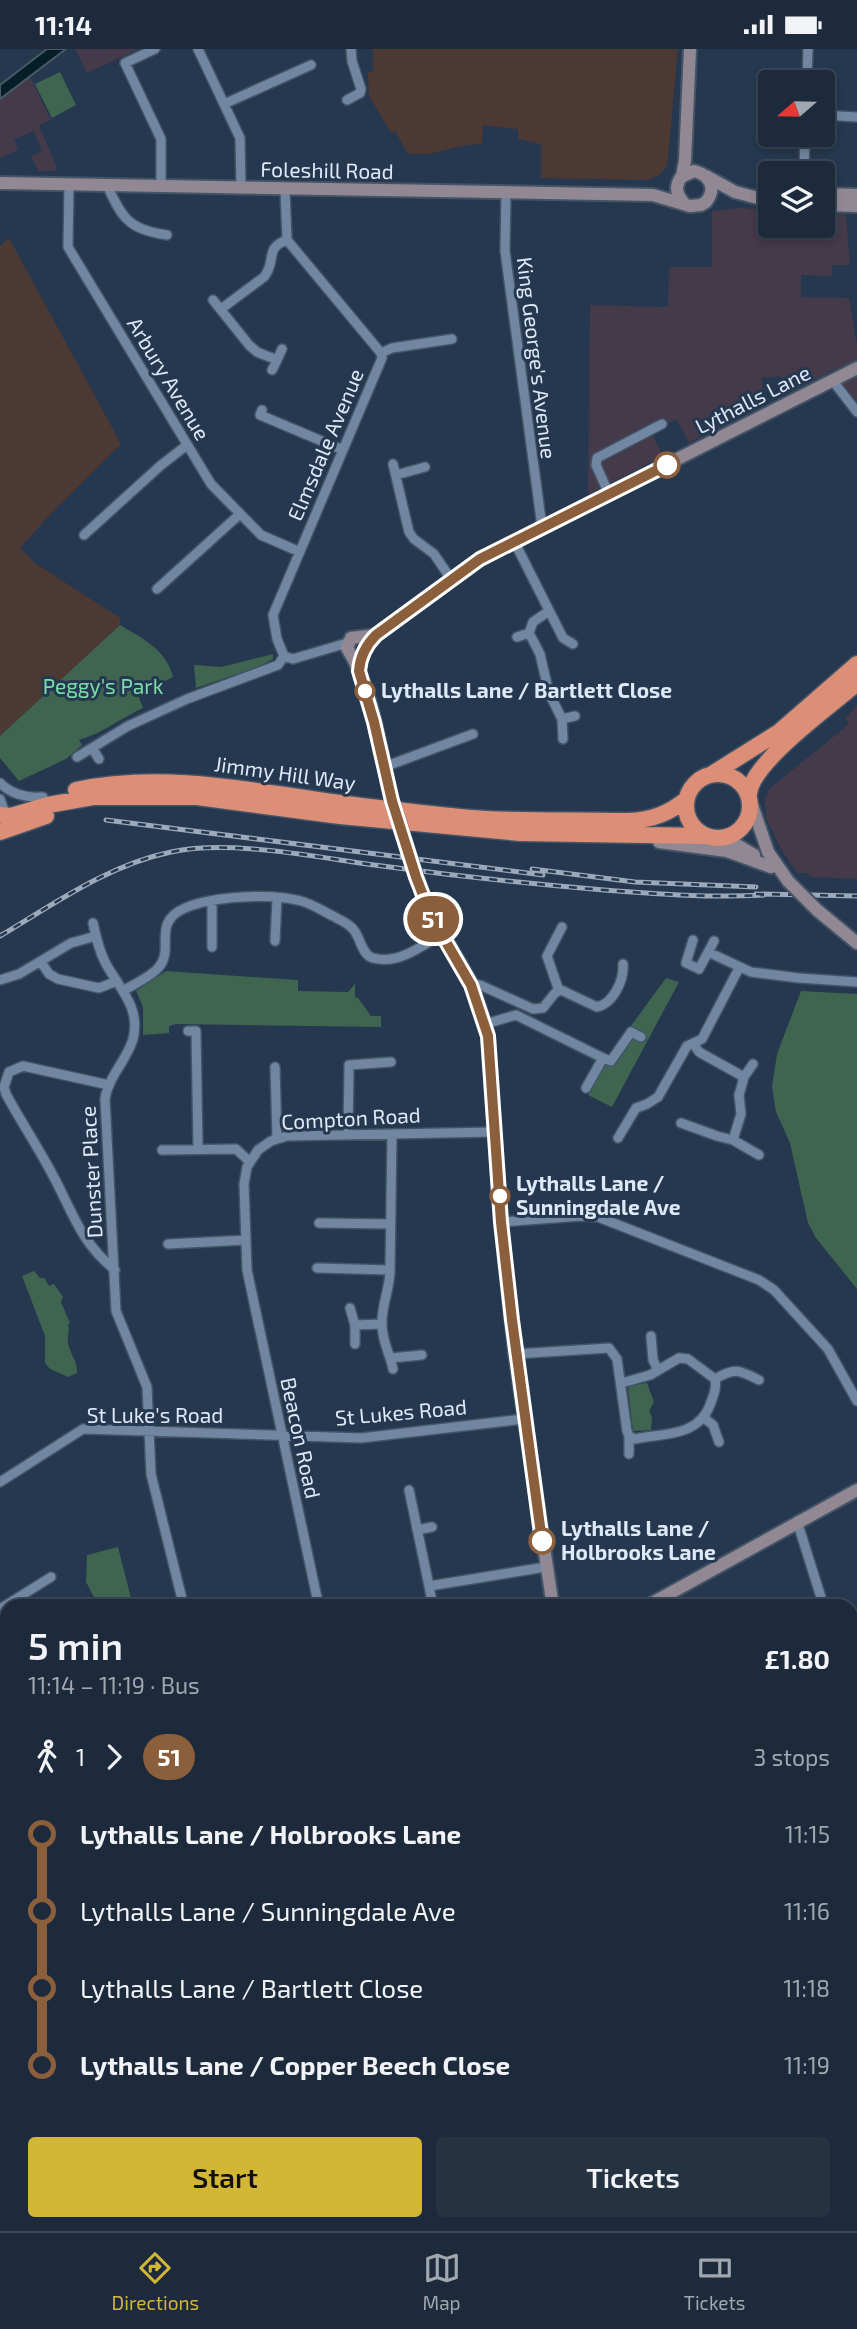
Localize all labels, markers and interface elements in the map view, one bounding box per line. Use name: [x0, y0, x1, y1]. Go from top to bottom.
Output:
text: 11:14: [35, 9, 92, 40]
north arrow: [758, 70, 835, 147]
map controls: [758, 70, 835, 238]
street label: Foleshill Road: [260, 156, 394, 183]
button: layers: [758, 161, 835, 238]
street label: King George's Avenue: [513, 255, 562, 460]
street label: Arbury Avenue: [123, 312, 216, 444]
street label: Lythalls Lane: [691, 359, 814, 438]
street label: Elmsdale Avenue: [281, 365, 368, 524]
unlabelled marker: [654, 452, 680, 478]
park label: Peggy's Park: [43, 673, 164, 698]
place label: Lythalls Lane / Bartlett Close: [381, 677, 672, 703]
marker: Lythalls Lane / Bartlett Close: [355, 681, 375, 701]
street label: Jimmy Hill Way: [213, 750, 357, 795]
line badge: 51: [402, 896, 464, 942]
text: 51: [421, 904, 445, 933]
street label: Compton Road: [281, 1101, 421, 1134]
street label: Dunster Place: [75, 1105, 106, 1239]
place label: Lythalls Lane / Sunningdale Ave: [516, 1170, 681, 1219]
marker: Lythalls Lane / Sunningdale Ave: [490, 1186, 510, 1206]
street label: Beacon Road: [276, 1375, 326, 1500]
street label: St Lukes Road: [334, 1393, 468, 1430]
street label: St Luke's Road: [87, 1402, 223, 1427]
place label: Lythalls Lane / Holbrooks Lane: [561, 1515, 716, 1564]
marker: Lythalls Lane / Holbrooks Lane: [529, 1528, 555, 1554]
text: 5 min: [28, 1622, 123, 1668]
text: £1.80: [765, 1643, 830, 1674]
text: 11:14 – 11:19 · Bus: [28, 1671, 200, 1699]
icon: walk: [28, 1738, 66, 1776]
icon: forward: [95, 1738, 133, 1776]
text: 51: [157, 1742, 181, 1771]
text: 1: [76, 1743, 85, 1771]
text: 3 stops: [754, 1743, 830, 1771]
text: Lythalls Lane / Holbrooks Lane: [80, 1818, 461, 1849]
text: 11:15: [785, 1820, 830, 1848]
text: Lythalls Lane / Sunningdale Ave: [80, 1895, 456, 1926]
text: 11:16: [784, 1897, 830, 1925]
text: Lythalls Lane / Bartlett Close: [80, 1972, 423, 2003]
text: 11:18: [783, 1974, 830, 2002]
text: Lythalls Lane / Copper Beech Close: [80, 2049, 510, 2080]
text: 11:19: [784, 2051, 830, 2079]
button: Start: [28, 2137, 422, 2217]
button: Tickets: [436, 2137, 830, 2217]
tab: Directions: [112, 2249, 199, 2314]
tab: Map: [422, 2249, 461, 2314]
tab: Tickets: [684, 2249, 745, 2314]

